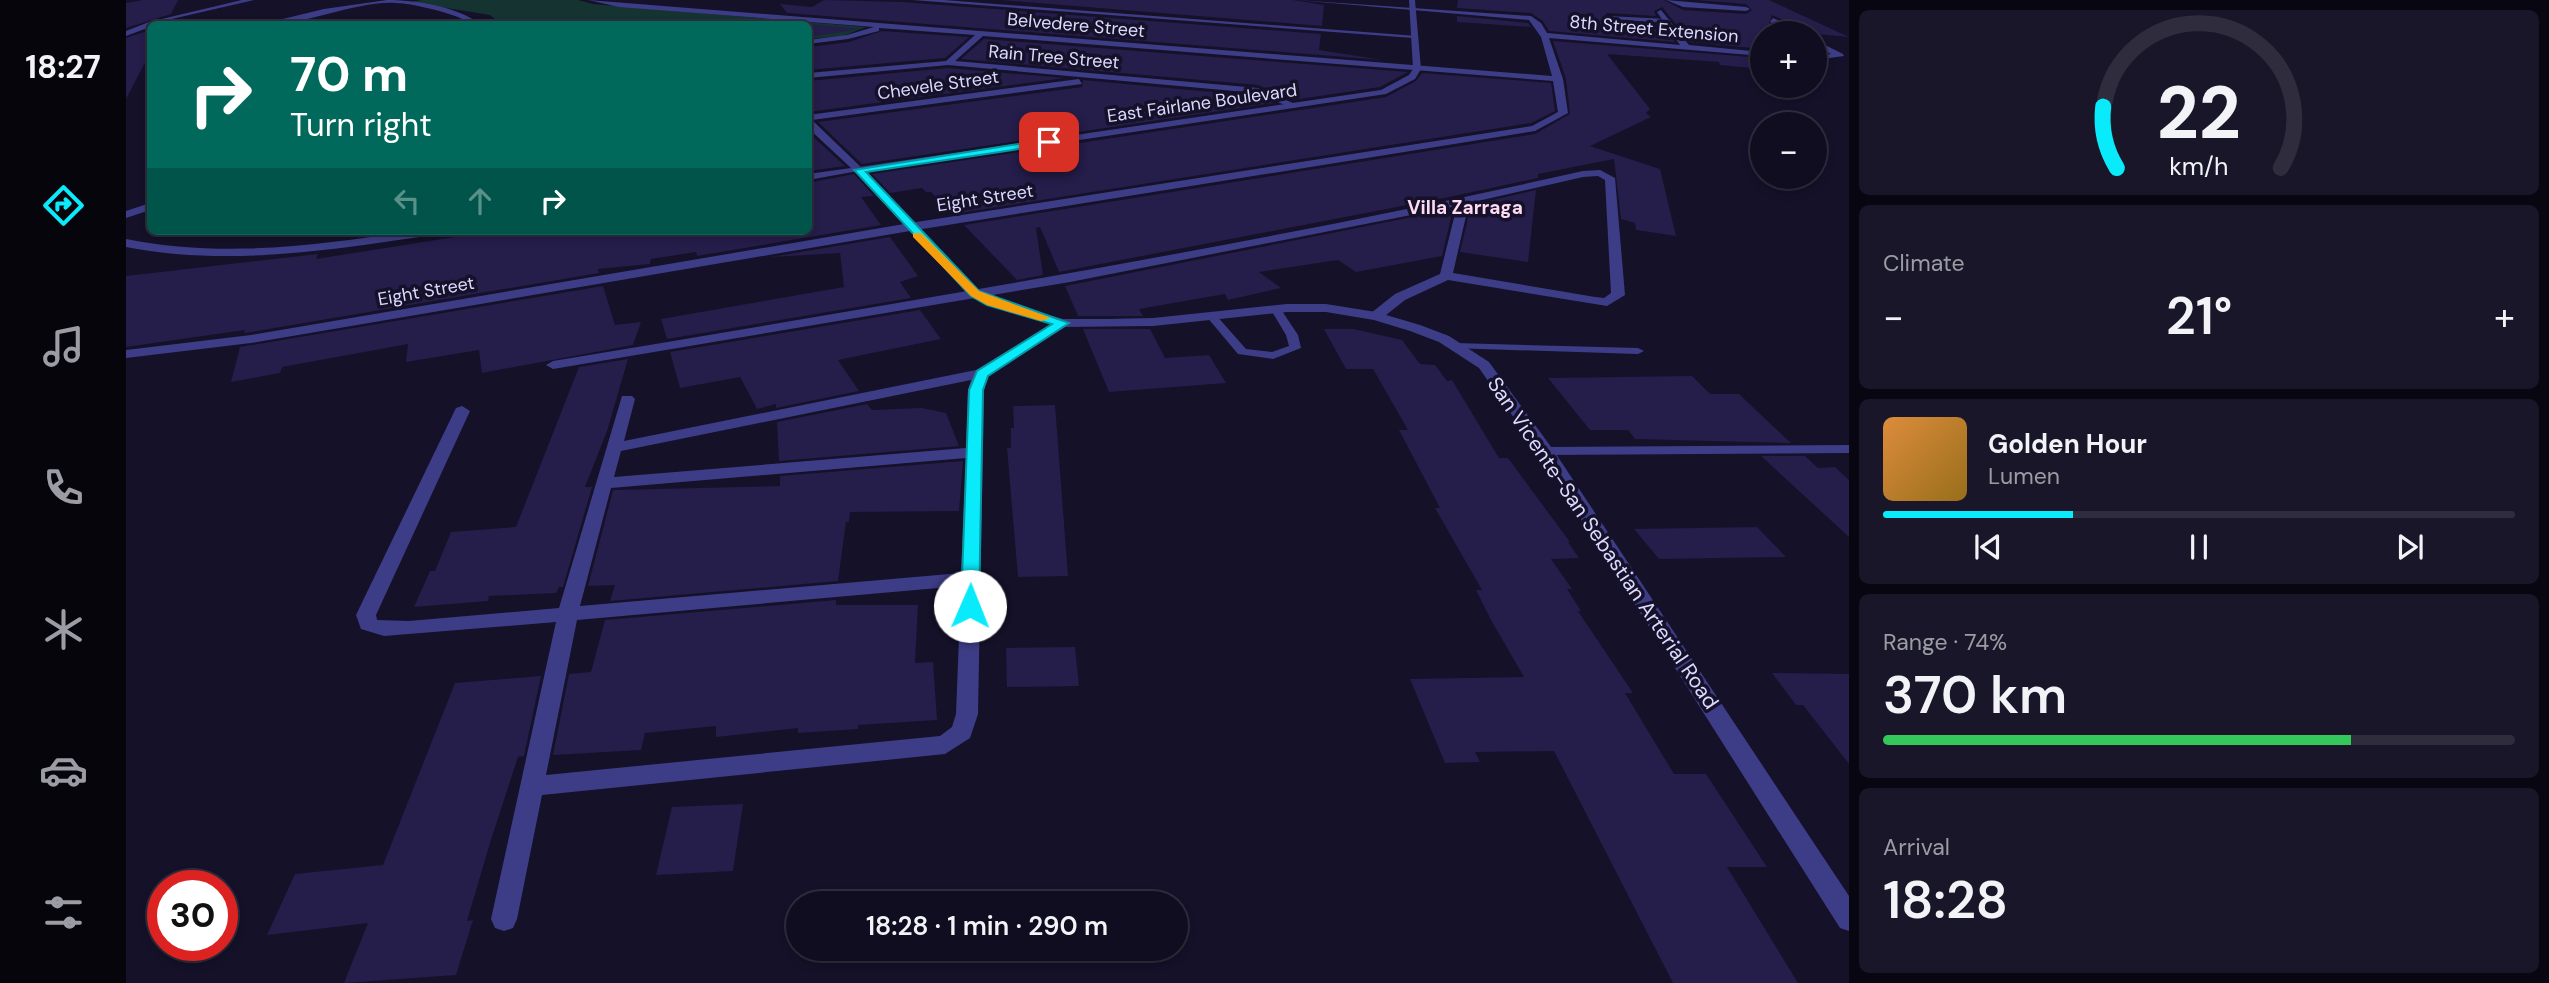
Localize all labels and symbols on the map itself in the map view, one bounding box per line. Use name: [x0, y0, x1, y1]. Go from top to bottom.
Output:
street label: Belvedere Street: [1006, 7, 1146, 43]
street label: 8th Street Extension: [1568, 10, 1740, 48]
street label: Rain Tree Street: [988, 39, 1120, 75]
street label: Chevele Street: [876, 65, 1000, 105]
street label: East Fairlane Boulevard: [1105, 78, 1299, 128]
pin: [1019, 112, 1079, 172]
street label: Eight Street: [935, 179, 1035, 217]
district label: Villa Zarraga: [1407, 195, 1523, 220]
street label: Eight Street: [376, 271, 476, 311]
street label: San Vicente-San Sebastian Arterial Road: [1481, 371, 1725, 715]
position arrow: [933, 569, 1007, 643]
speed limit sign: 30: [147, 870, 238, 961]

